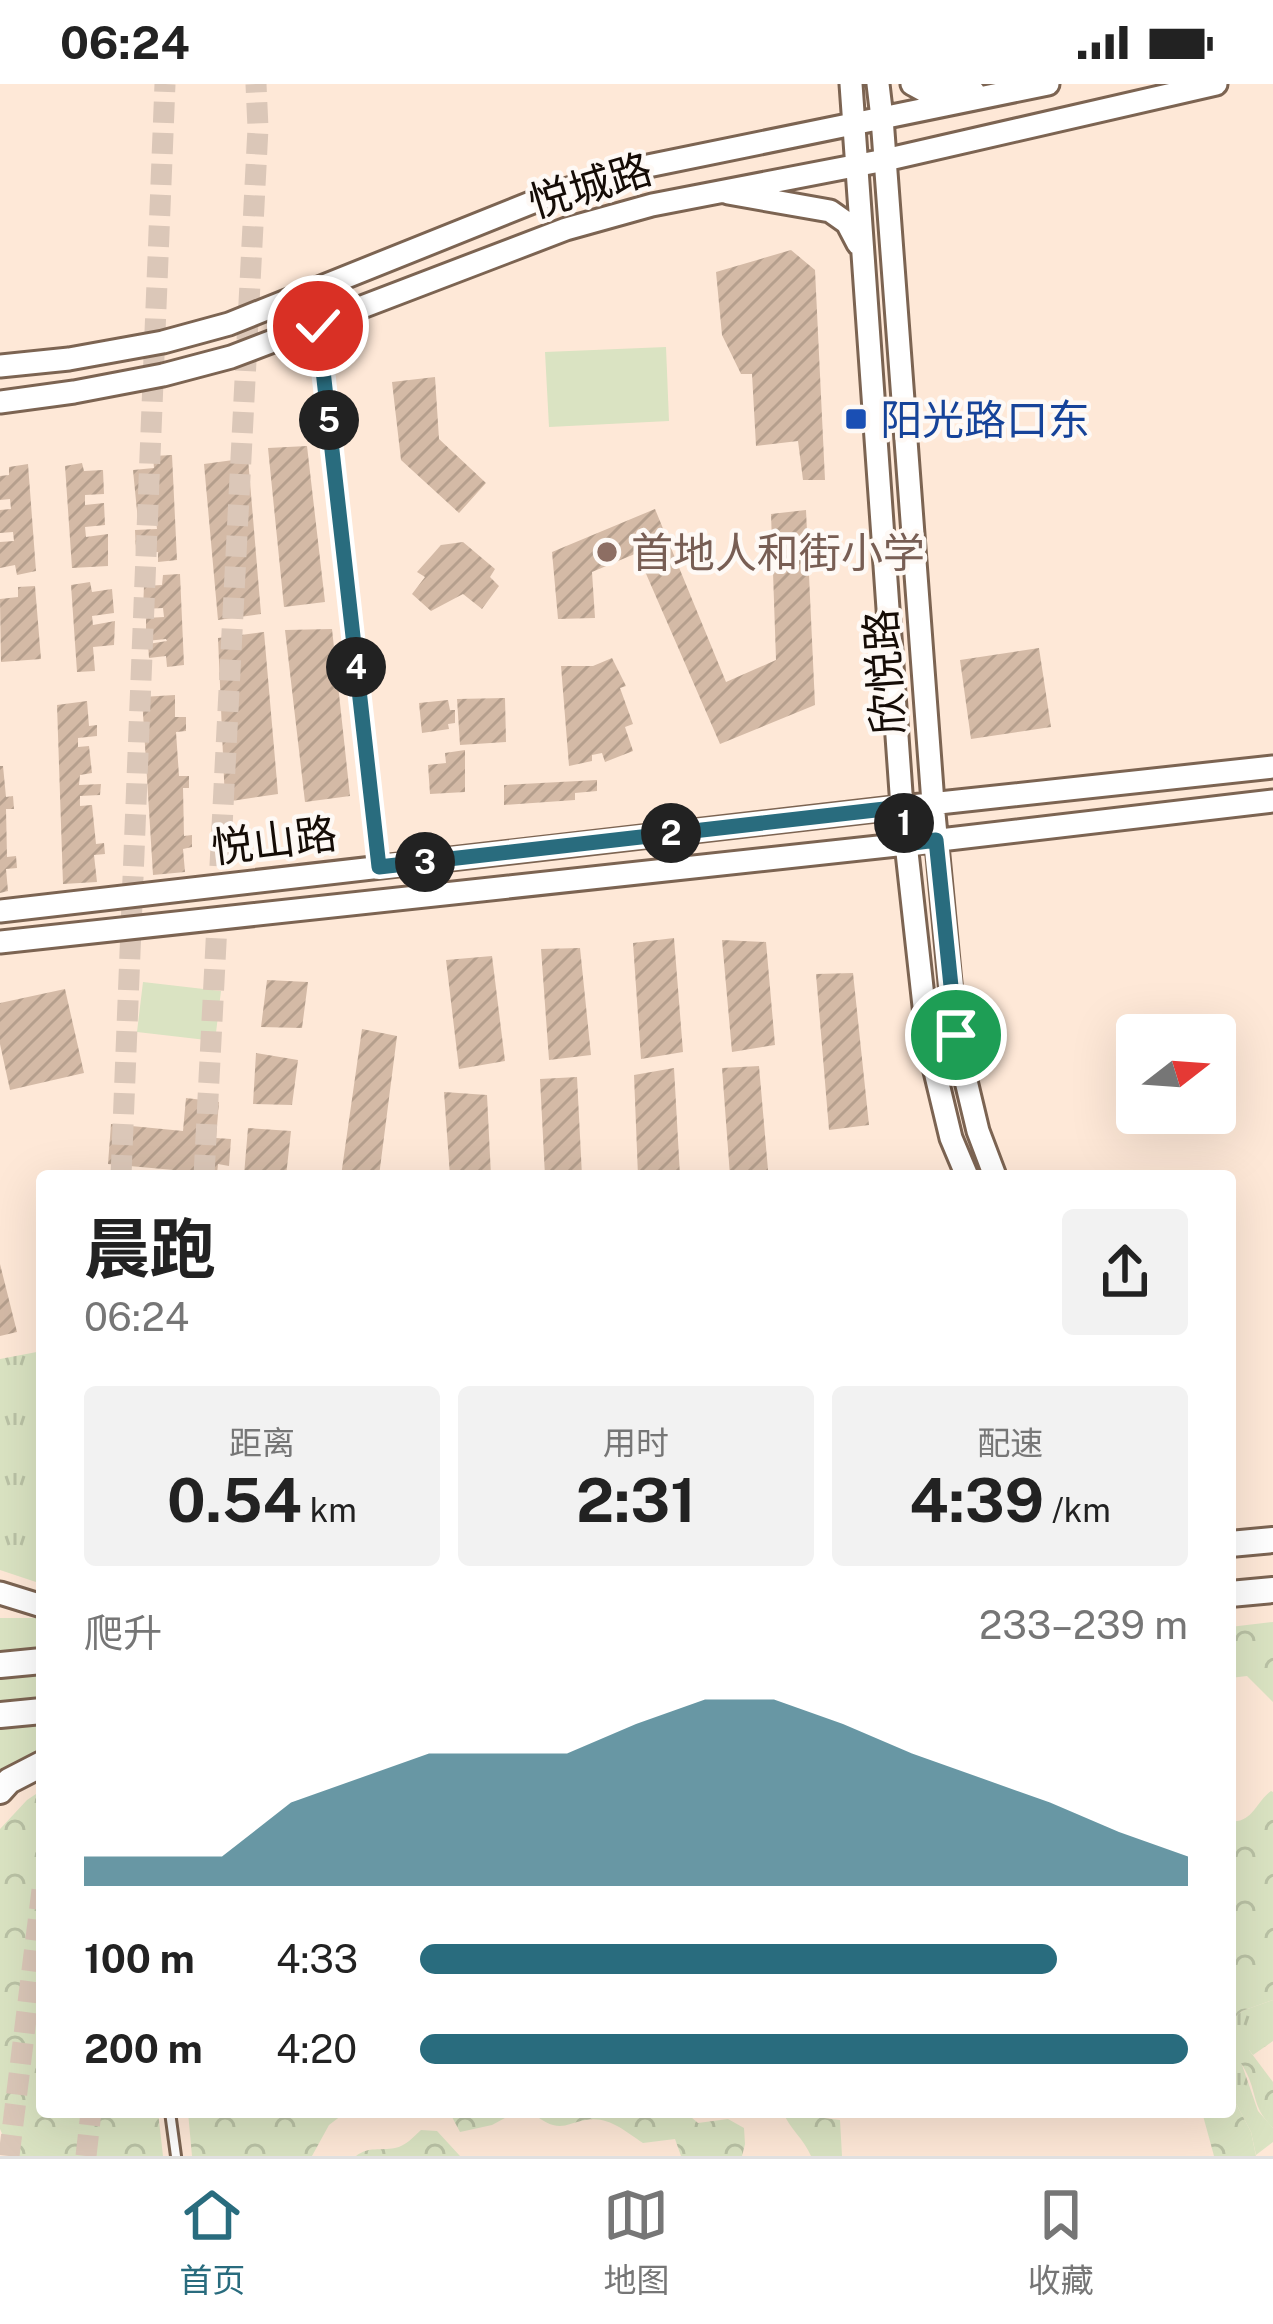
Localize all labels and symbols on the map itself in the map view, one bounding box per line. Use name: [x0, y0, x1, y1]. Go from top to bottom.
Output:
street label: 悦城路: [523, 143, 657, 227]
pin: [267, 275, 369, 377]
pin: 5: [299, 390, 359, 450]
place label: 阳光路口东: [880, 395, 1090, 444]
marker: 阳光路口东: [843, 406, 869, 432]
place label: 首地人和街小学: [631, 528, 925, 577]
marker: 首地人和街小学: [594, 539, 620, 565]
street label: 欣悦路: [855, 607, 913, 737]
pin: 4: [326, 637, 386, 697]
pin: 1: [874, 793, 934, 853]
pin: 2: [641, 803, 701, 863]
street label: 悦山路: [208, 808, 340, 872]
pin: 3: [395, 832, 455, 892]
pin: [905, 984, 1007, 1086]
north arrow: [1116, 1014, 1236, 1134]

